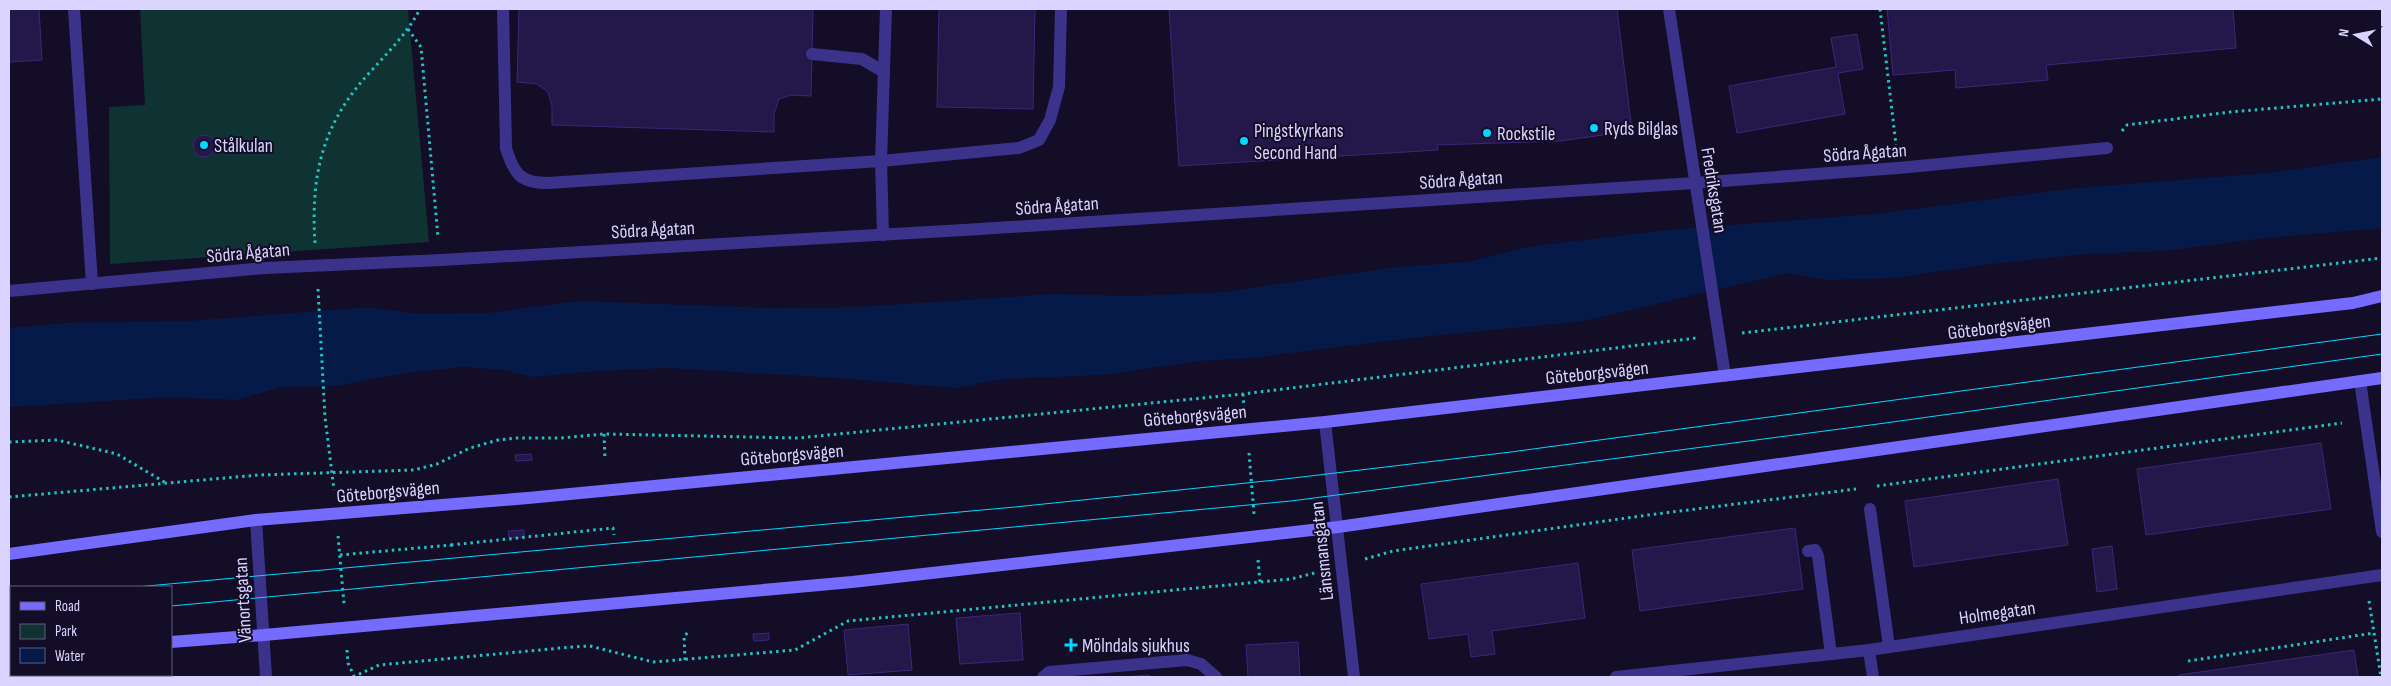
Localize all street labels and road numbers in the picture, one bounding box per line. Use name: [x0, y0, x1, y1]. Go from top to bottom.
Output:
street label: Södra Ågatan: [1823, 139, 1908, 168]
street label: Fredriksgatan: [1695, 146, 1732, 235]
street label: Södra Ågatan: [1419, 166, 1504, 195]
street label: Södra Ågatan: [1015, 192, 1100, 221]
street label: Södra Ågatan: [611, 217, 695, 244]
street label: Södra Ågatan: [205, 238, 291, 269]
street label: Göteborgsvägen: [1946, 310, 2052, 345]
street label: Göteborgsvägen: [1545, 357, 1650, 390]
street label: Göteborgsvägen: [1143, 401, 1248, 432]
street label: Göteborgsvägen: [740, 440, 845, 471]
street label: Göteborgsvägen: [336, 477, 441, 508]
street label: Länsmansgatan: [1306, 500, 1339, 601]
street label: Vänortsgatan: [230, 557, 257, 643]
street label: Holmegatan: [1958, 597, 2037, 630]

